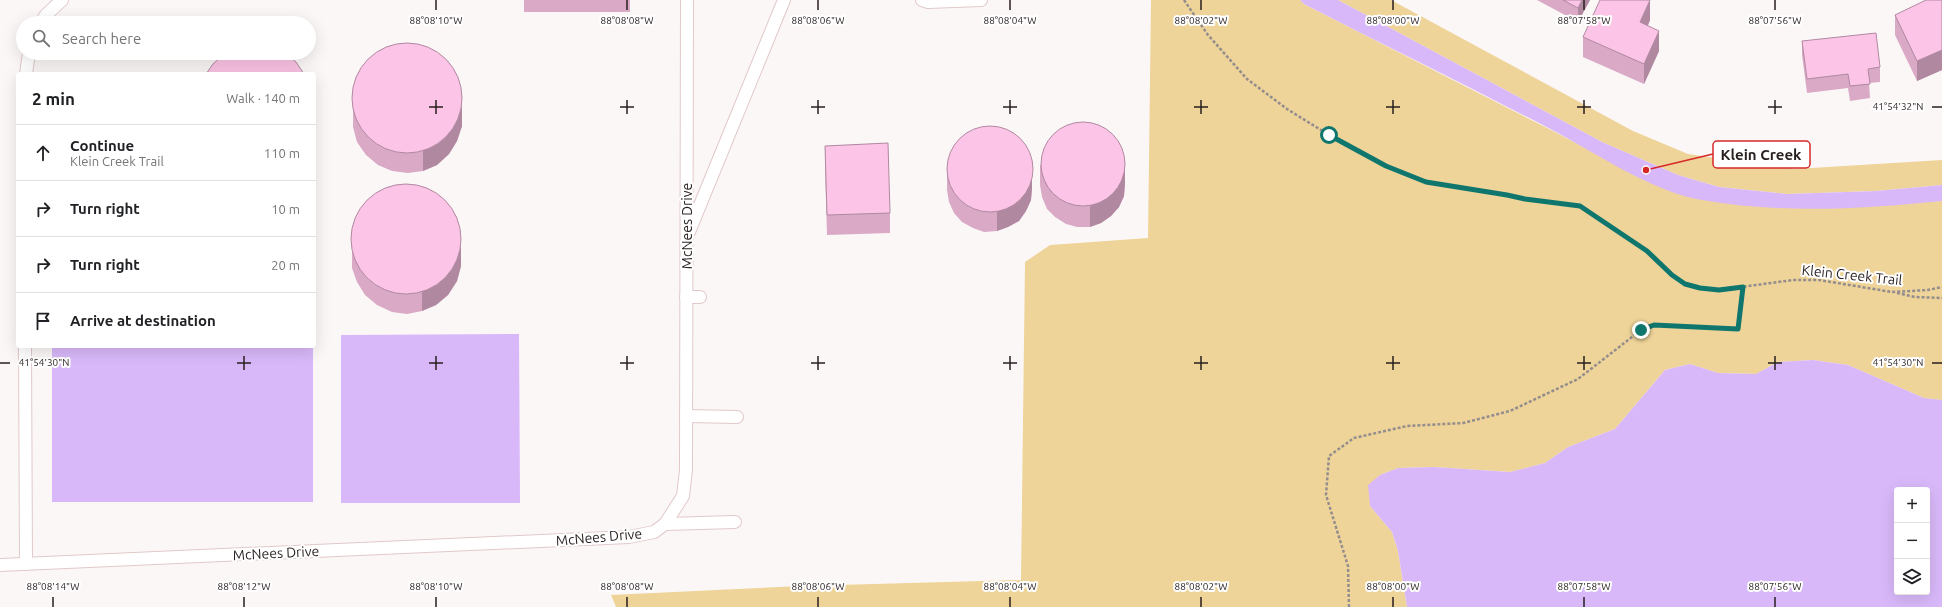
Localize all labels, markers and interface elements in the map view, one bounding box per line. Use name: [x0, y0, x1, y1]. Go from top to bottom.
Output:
text: 88°08'10"W: [410, 15, 462, 26]
text: 88°08'08"W: [601, 15, 653, 26]
text: 88°08'06"W: [792, 15, 844, 26]
text: 88°08'04"W: [984, 15, 1036, 26]
text: 88°08'02"W: [1175, 15, 1227, 26]
text: 88°08'00"W: [1367, 15, 1419, 26]
text: 88°07'58"W: [1558, 15, 1610, 26]
text: 88°07'56"W: [1749, 15, 1801, 26]
search box: [16, 16, 316, 60]
icon: search: [30, 27, 52, 49]
text: Search here: [62, 30, 141, 47]
text: 2 min: [32, 89, 75, 108]
text: Walk · 140 m: [226, 91, 300, 105]
text: 41°54'32"N: [1873, 101, 1923, 112]
route start: [1320, 126, 1338, 144]
text: Continue: [70, 137, 134, 154]
callout: Klein Creek: [1713, 141, 1810, 168]
icon: ahead: [32, 142, 54, 164]
text: 110 m: [264, 146, 300, 160]
text: Klein Creek: [1721, 146, 1802, 163]
text: Klein Creek Trail: [70, 154, 164, 168]
street label: McNees Drive: [679, 183, 695, 269]
icon: right: [32, 198, 54, 220]
text: Turn right: [70, 200, 140, 217]
text: 10 m: [271, 202, 300, 216]
icon: right: [32, 254, 54, 276]
text: Turn right: [70, 256, 140, 273]
text: 20 m: [271, 258, 300, 272]
street label: Klein Creek Trail: [1801, 262, 1903, 288]
icon: arrive: [32, 310, 54, 332]
text: Arrive at destination: [70, 312, 216, 329]
route end: [1632, 321, 1650, 339]
text: 41°54'30"N: [19, 357, 69, 368]
text: 41°54'30"N: [1873, 357, 1923, 368]
map controls: [1894, 487, 1930, 595]
button: +: [1894, 487, 1930, 523]
button: −: [1894, 523, 1930, 559]
street label: McNees Drive: [555, 525, 643, 549]
street label: McNees Drive: [232, 543, 320, 563]
button: layers: [1894, 559, 1930, 595]
text: 88°08'14"W: [27, 581, 79, 592]
text: 88°08'12"W: [218, 581, 270, 592]
text: 88°08'10"W: [410, 581, 462, 592]
text: 88°08'08"W: [601, 581, 653, 592]
text: 88°08'06"W: [792, 581, 844, 592]
text: 88°08'04"W: [984, 581, 1036, 592]
text: 88°08'02"W: [1175, 581, 1227, 592]
text: 88°08'00"W: [1367, 581, 1419, 592]
text: 88°07'58"W: [1558, 581, 1610, 592]
text: 88°07'56"W: [1749, 581, 1801, 592]

